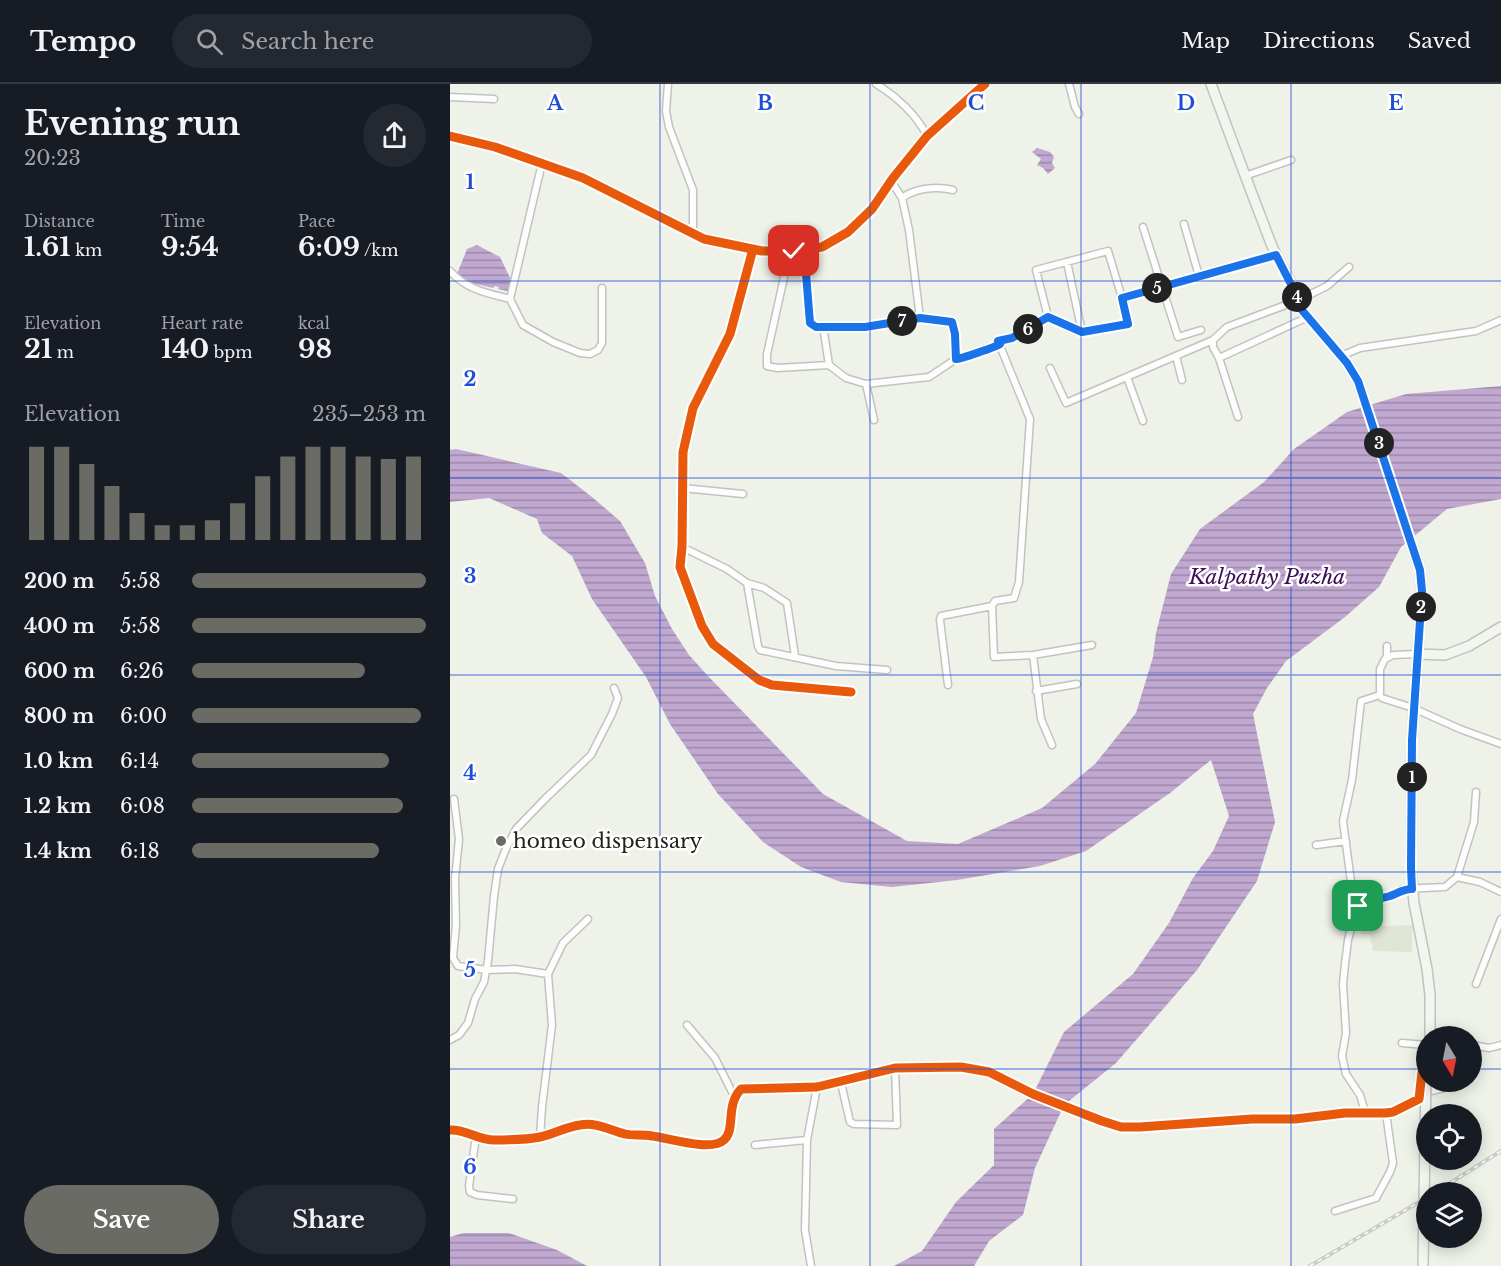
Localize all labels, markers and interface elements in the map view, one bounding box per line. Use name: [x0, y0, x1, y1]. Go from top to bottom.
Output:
search box: [172, 14, 592, 68]
text: Tempo: [30, 24, 136, 59]
icon: search: [193, 25, 226, 58]
text: Search here: [241, 28, 374, 55]
text: Map: [1181, 28, 1230, 54]
text: Directions: [1263, 28, 1375, 54]
text: Saved: [1408, 28, 1471, 54]
text: A: [546, 91, 564, 115]
text: B: [757, 91, 773, 115]
text: C: [968, 91, 984, 115]
text: D: [1177, 91, 1195, 115]
text: E: [1388, 91, 1404, 115]
text: Evening run: [24, 103, 240, 144]
button: share: [363, 104, 426, 167]
text: 20:23: [24, 146, 81, 170]
text: 1: [466, 170, 475, 194]
text: Distance: [24, 211, 95, 231]
text: Time: [161, 211, 205, 231]
text: Pace: [298, 211, 335, 231]
pin: [768, 225, 819, 276]
text: 1.61: [24, 231, 71, 263]
text: 9:54: [161, 231, 219, 263]
text: 6:09: [298, 231, 360, 263]
icon: check: [777, 234, 810, 267]
text: km: [71, 240, 102, 260]
text: /km: [360, 240, 398, 260]
pin: 5: [1142, 273, 1172, 303]
text: 5: [1152, 278, 1162, 298]
pin: 4: [1282, 282, 1312, 312]
text: 4: [1292, 287, 1302, 307]
pin: 7: [887, 306, 917, 336]
text: 7: [898, 311, 906, 331]
text: Elevation: [24, 313, 101, 333]
text: Heart rate: [161, 313, 243, 333]
text: kcal: [298, 313, 330, 333]
pin: 6: [1013, 314, 1043, 344]
text: 6: [1023, 319, 1033, 339]
text: 21: [24, 333, 52, 365]
text: 140: [161, 333, 209, 365]
text: 98: [298, 333, 332, 365]
text: m: [52, 342, 74, 362]
text: bpm: [209, 342, 252, 362]
text: 2: [463, 367, 477, 391]
text: Elevation: [24, 402, 121, 426]
text: 235–253 m: [312, 402, 426, 426]
pin: 3: [1364, 428, 1394, 458]
text: 3: [1374, 433, 1384, 453]
text: 3: [464, 564, 476, 588]
water label: Kalpathy Puzha: [1188, 564, 1345, 590]
text: 200 m: [24, 569, 95, 593]
text: 5:58: [120, 569, 161, 593]
pin: 2: [1406, 592, 1436, 622]
text: 2: [1416, 597, 1426, 617]
text: 400 m: [24, 614, 95, 638]
text: 5:58: [120, 614, 161, 638]
text: 600 m: [24, 659, 95, 683]
text: 6:26: [120, 659, 164, 683]
text: 800 m: [24, 704, 94, 728]
text: 6:00: [120, 704, 167, 728]
text: 1.0 km: [24, 749, 93, 773]
text: 6:14: [120, 749, 159, 773]
text: 4: [463, 761, 477, 785]
pin: 1: [1397, 762, 1427, 792]
text: 1: [1409, 767, 1415, 787]
text: 1.2 km: [24, 794, 92, 818]
text: 6:08: [120, 794, 165, 818]
place label: homeo dispensary: [513, 829, 702, 853]
marker: homeo dispensary: [494, 834, 508, 848]
text: 1.4 km: [24, 839, 92, 863]
text: 6:18: [120, 839, 160, 863]
pin: [1332, 880, 1383, 931]
icon: arrive: [1341, 889, 1374, 922]
text: 5: [464, 958, 476, 982]
north arrow: [1416, 1026, 1482, 1092]
map controls: [1416, 1026, 1482, 1248]
button: locate: [1416, 1104, 1482, 1170]
text: 6: [463, 1155, 477, 1179]
button: layers: [1416, 1182, 1482, 1248]
button: Save: [24, 1185, 219, 1254]
button: Share: [231, 1185, 426, 1254]

